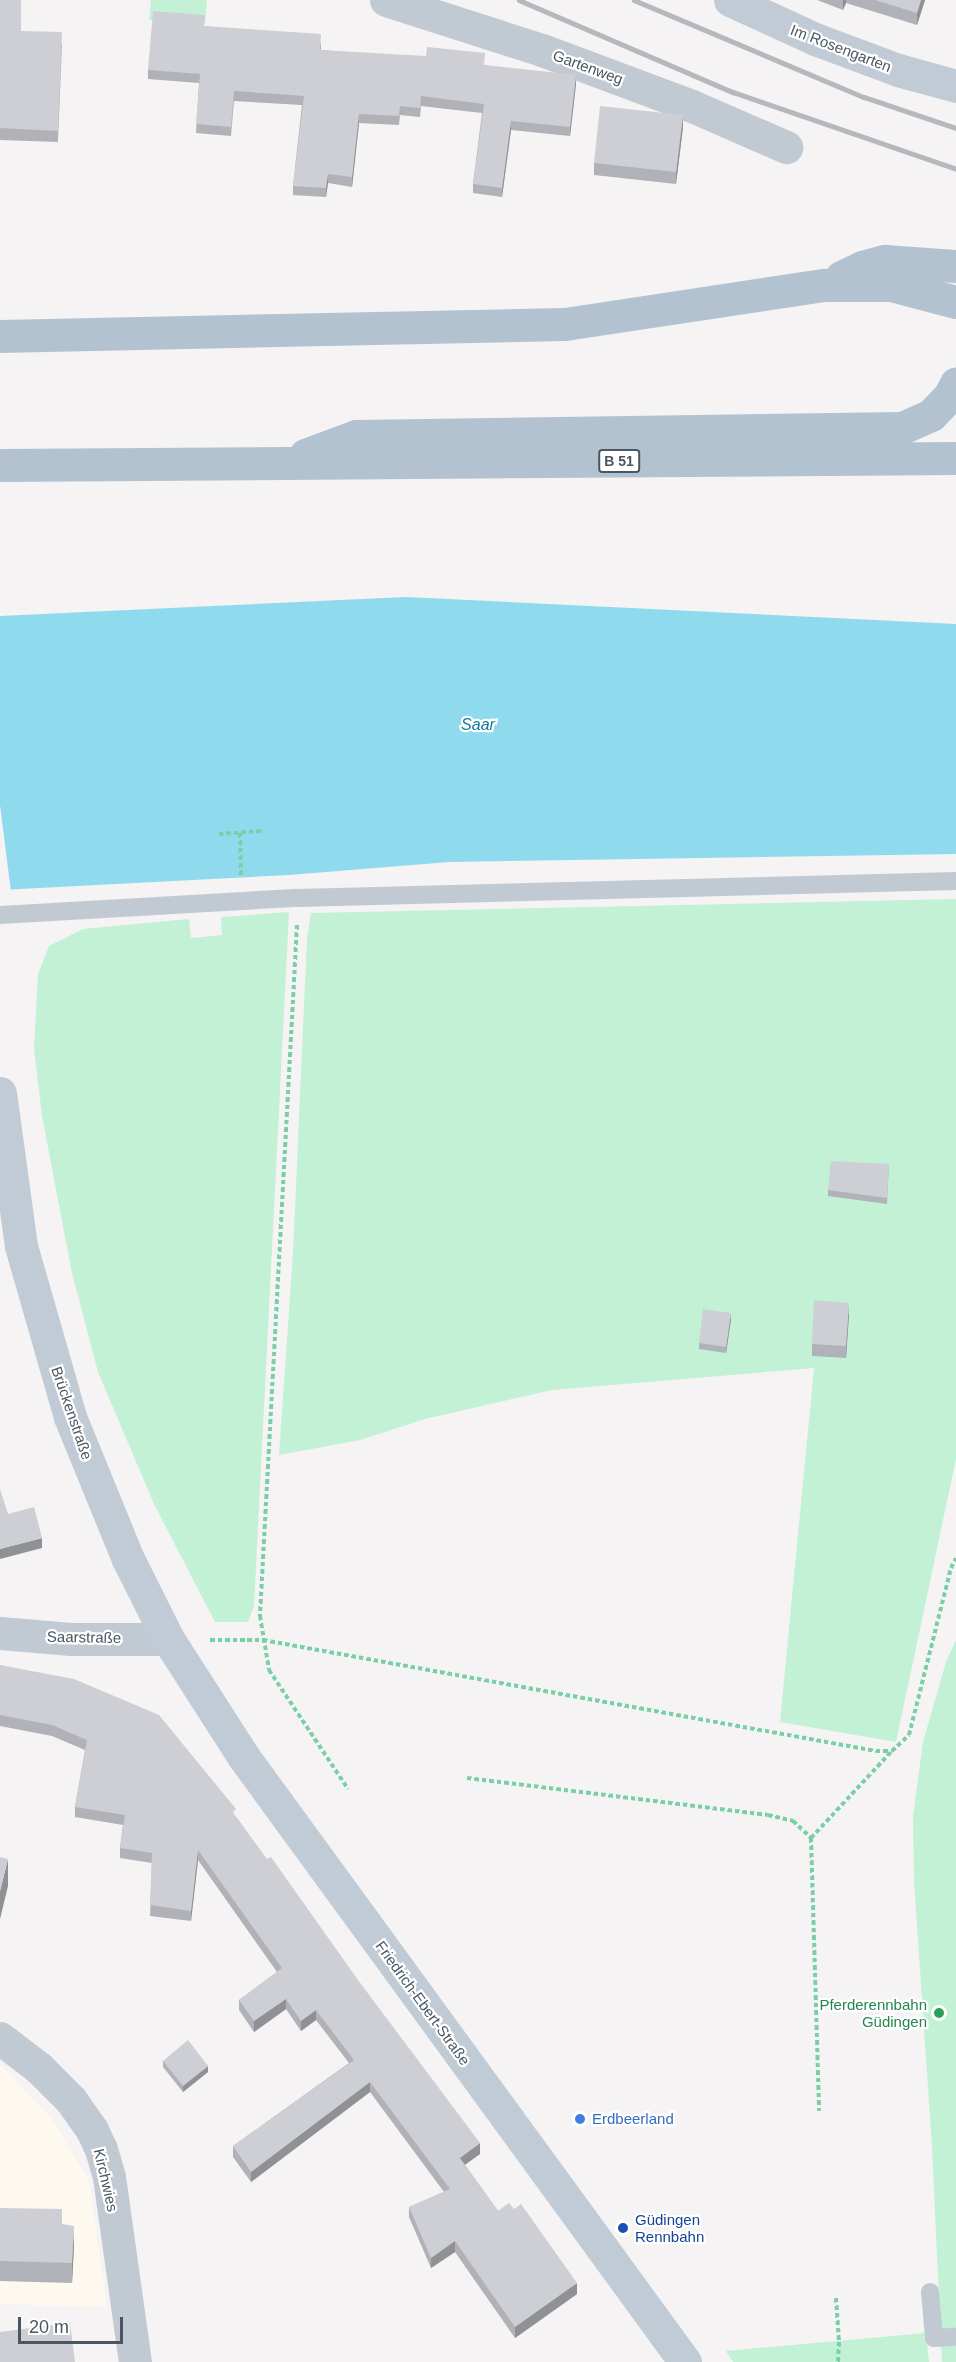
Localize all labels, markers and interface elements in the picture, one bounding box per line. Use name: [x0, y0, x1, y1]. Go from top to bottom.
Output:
street label: Im Rosengarten: [788, 20, 894, 76]
street label: Gartenweg: [550, 46, 626, 88]
road number: B 51: [598, 450, 640, 472]
water label: Saar: [461, 715, 495, 735]
street label: Brückenstraße: [48, 1364, 96, 1462]
street label: Saarstraße: [47, 1627, 121, 1647]
street label: Friedrich-Ebert-Straße: [372, 1937, 474, 2069]
place label: Pferderennbahn Güdingen: [819, 1995, 927, 2030]
marker: Pferderennbahn Güdingen: [932, 2006, 946, 2020]
place label: Erdbeerland: [592, 2110, 674, 2128]
marker: Erdbeerland: [573, 2112, 587, 2126]
street label: Kirchwies: [90, 2147, 122, 2213]
place label: Güdingen Rennbahn: [635, 2210, 704, 2245]
marker: Güdingen Rennbahn: [616, 2221, 630, 2235]
scale bar: [21, 2305, 126, 2343]
text: 20 m: [29, 2317, 69, 2337]

